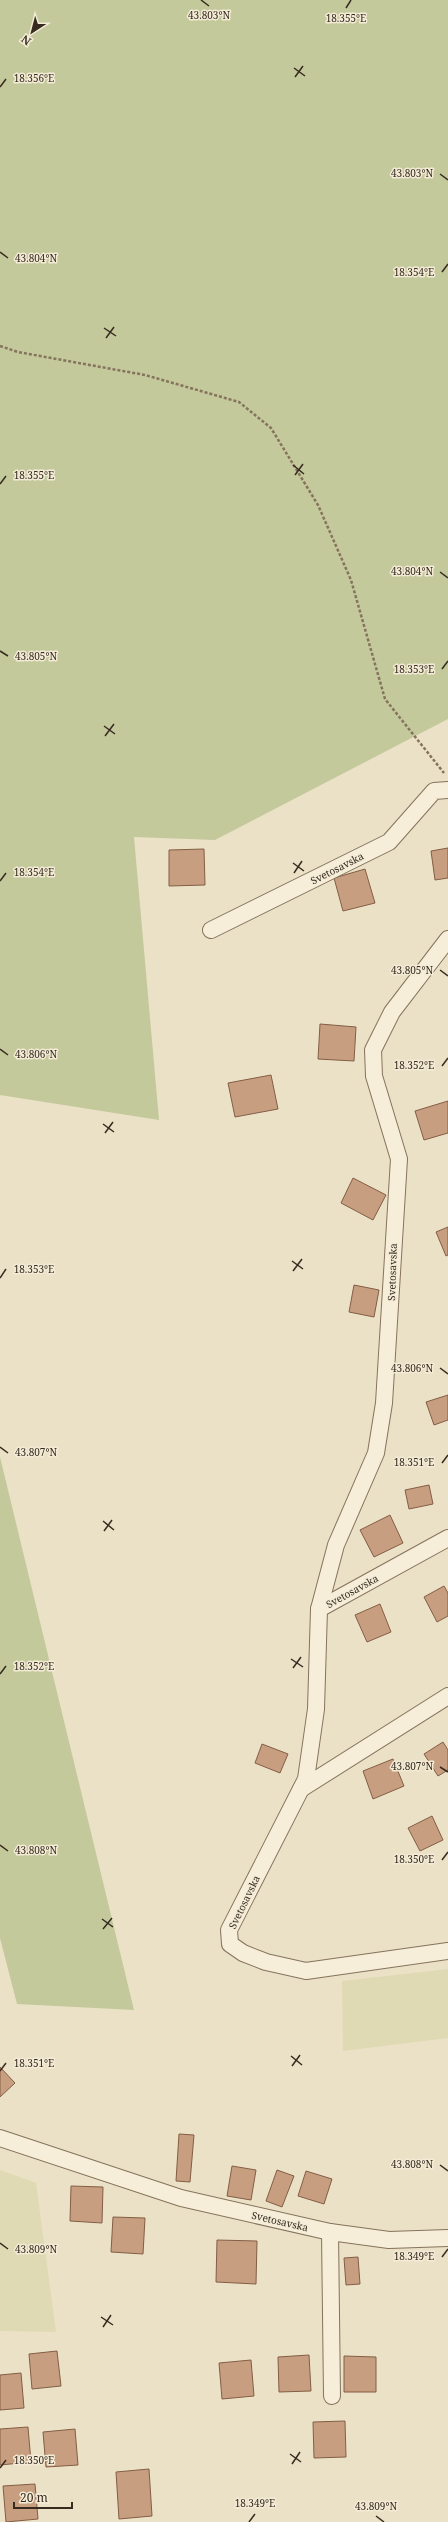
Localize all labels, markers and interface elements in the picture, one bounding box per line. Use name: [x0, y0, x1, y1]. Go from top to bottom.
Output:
text: 43.803°N: [188, 8, 230, 22]
text: 18.355°E: [326, 11, 366, 25]
north arrow: [12, 12, 52, 52]
text: N: [18, 32, 34, 49]
text: 18.356°E: [14, 71, 54, 85]
text: 43.803°N: [391, 166, 433, 180]
text: 43.804°N: [15, 251, 57, 265]
text: 18.354°E: [394, 265, 434, 279]
text: 18.355°E: [14, 468, 54, 482]
text: 43.804°N: [391, 564, 433, 578]
text: 43.805°N: [15, 649, 57, 663]
text: 18.353°E: [394, 662, 434, 676]
street label: Svetosavska: [308, 848, 366, 887]
text: 18.354°E: [14, 865, 54, 879]
text: 43.805°N: [391, 963, 433, 977]
text: 43.806°N: [15, 1047, 57, 1061]
text: 18.352°E: [394, 1058, 434, 1072]
street label: Svetosavska: [384, 1243, 400, 1301]
text: 18.353°E: [14, 1262, 54, 1276]
text: 43.806°N: [391, 1361, 433, 1375]
text: 43.807°N: [15, 1445, 57, 1459]
text: 18.351°E: [394, 1455, 434, 1469]
street label: Svetosavska: [323, 1571, 381, 1611]
text: 18.352°E: [14, 1659, 54, 1673]
text: 43.807°N: [391, 1759, 433, 1773]
text: 43.808°N: [15, 1843, 57, 1857]
text: 18.350°E: [394, 1852, 434, 1866]
street label: Svetosavska: [225, 1873, 263, 1931]
text: 18.351°E: [14, 2056, 54, 2070]
text: 43.808°N: [391, 2157, 433, 2171]
street label: Svetosavska: [250, 2208, 310, 2234]
text: 43.809°N: [15, 2242, 57, 2256]
text: 18.349°E: [394, 2249, 434, 2263]
text: 18.350°E: [14, 2453, 54, 2467]
scale bar: [14, 2484, 72, 2510]
text: 20 m: [20, 2489, 48, 2506]
text: 18.349°E: [235, 2496, 275, 2510]
text: 43.809°N: [355, 2499, 397, 2513]

